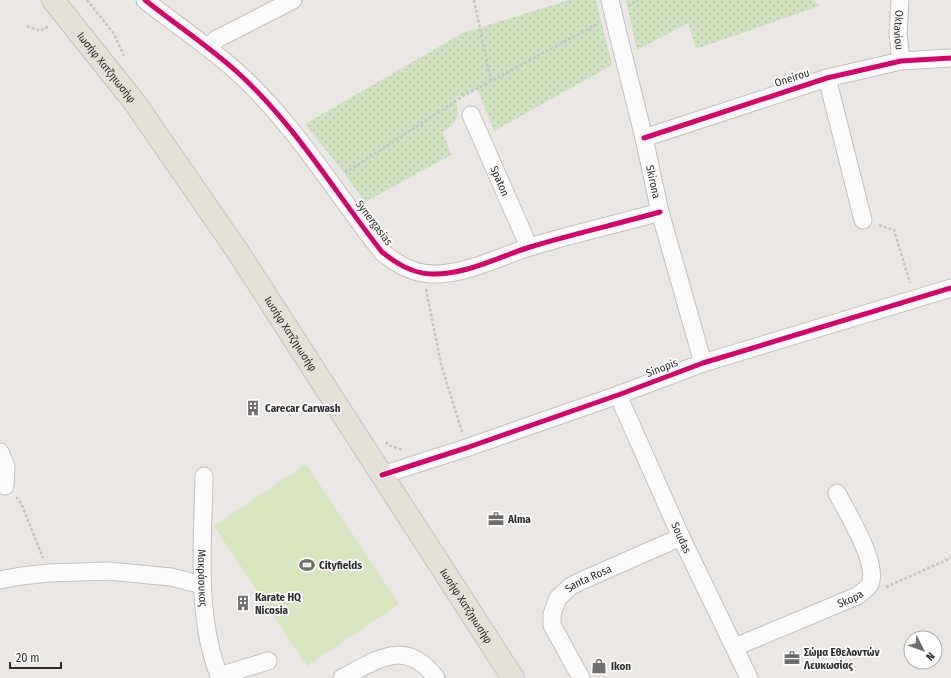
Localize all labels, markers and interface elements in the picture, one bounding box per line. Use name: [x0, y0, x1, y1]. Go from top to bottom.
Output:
street label: Oktaviou: [891, 10, 906, 51]
street label: Ιωσήφ Χατζηιωσήφ: [75, 29, 139, 105]
street label: Oneirou: [773, 66, 811, 90]
street label: Spaton: [488, 164, 512, 198]
street label: Skirona: [644, 164, 663, 200]
street label: Synergasias: [353, 198, 395, 248]
street label: Ιωσήφ Χατζηιωσήφ: [262, 294, 320, 374]
street label: Sinopis: [644, 356, 680, 380]
building icon: Carecar Carwash: [244, 399, 262, 417]
place label: Carecar Carwash: [265, 402, 341, 415]
office icon: Alma: [487, 510, 505, 528]
place label: Alma: [507, 513, 531, 526]
street label: Soudas: [669, 520, 694, 556]
street label: Μακράσυκας: [195, 549, 210, 608]
sports icon: Cityfields: [298, 556, 316, 574]
place label: Cityfields: [319, 559, 362, 572]
street label: Santa Rosa: [562, 562, 613, 595]
street label: Ιωσήφ Χατζηιωσήφ: [437, 566, 495, 646]
street label: Skopa: [835, 587, 866, 610]
place label: Karate HQ Nicosia: [255, 591, 302, 617]
building icon: Karate HQ Nicosia: [234, 594, 252, 612]
north arrow: [903, 630, 943, 670]
scale bar: [10, 644, 61, 670]
place label: Σώμα Εθελοντών Λευκωσίας: [803, 646, 880, 672]
office icon: Σώμα Εθελοντών Λευκωσίας: [783, 649, 801, 667]
text: N: [923, 650, 937, 663]
text: 20 m: [16, 651, 40, 665]
shop icon: Ikon: [590, 657, 608, 675]
place label: Ikon: [611, 660, 631, 673]

